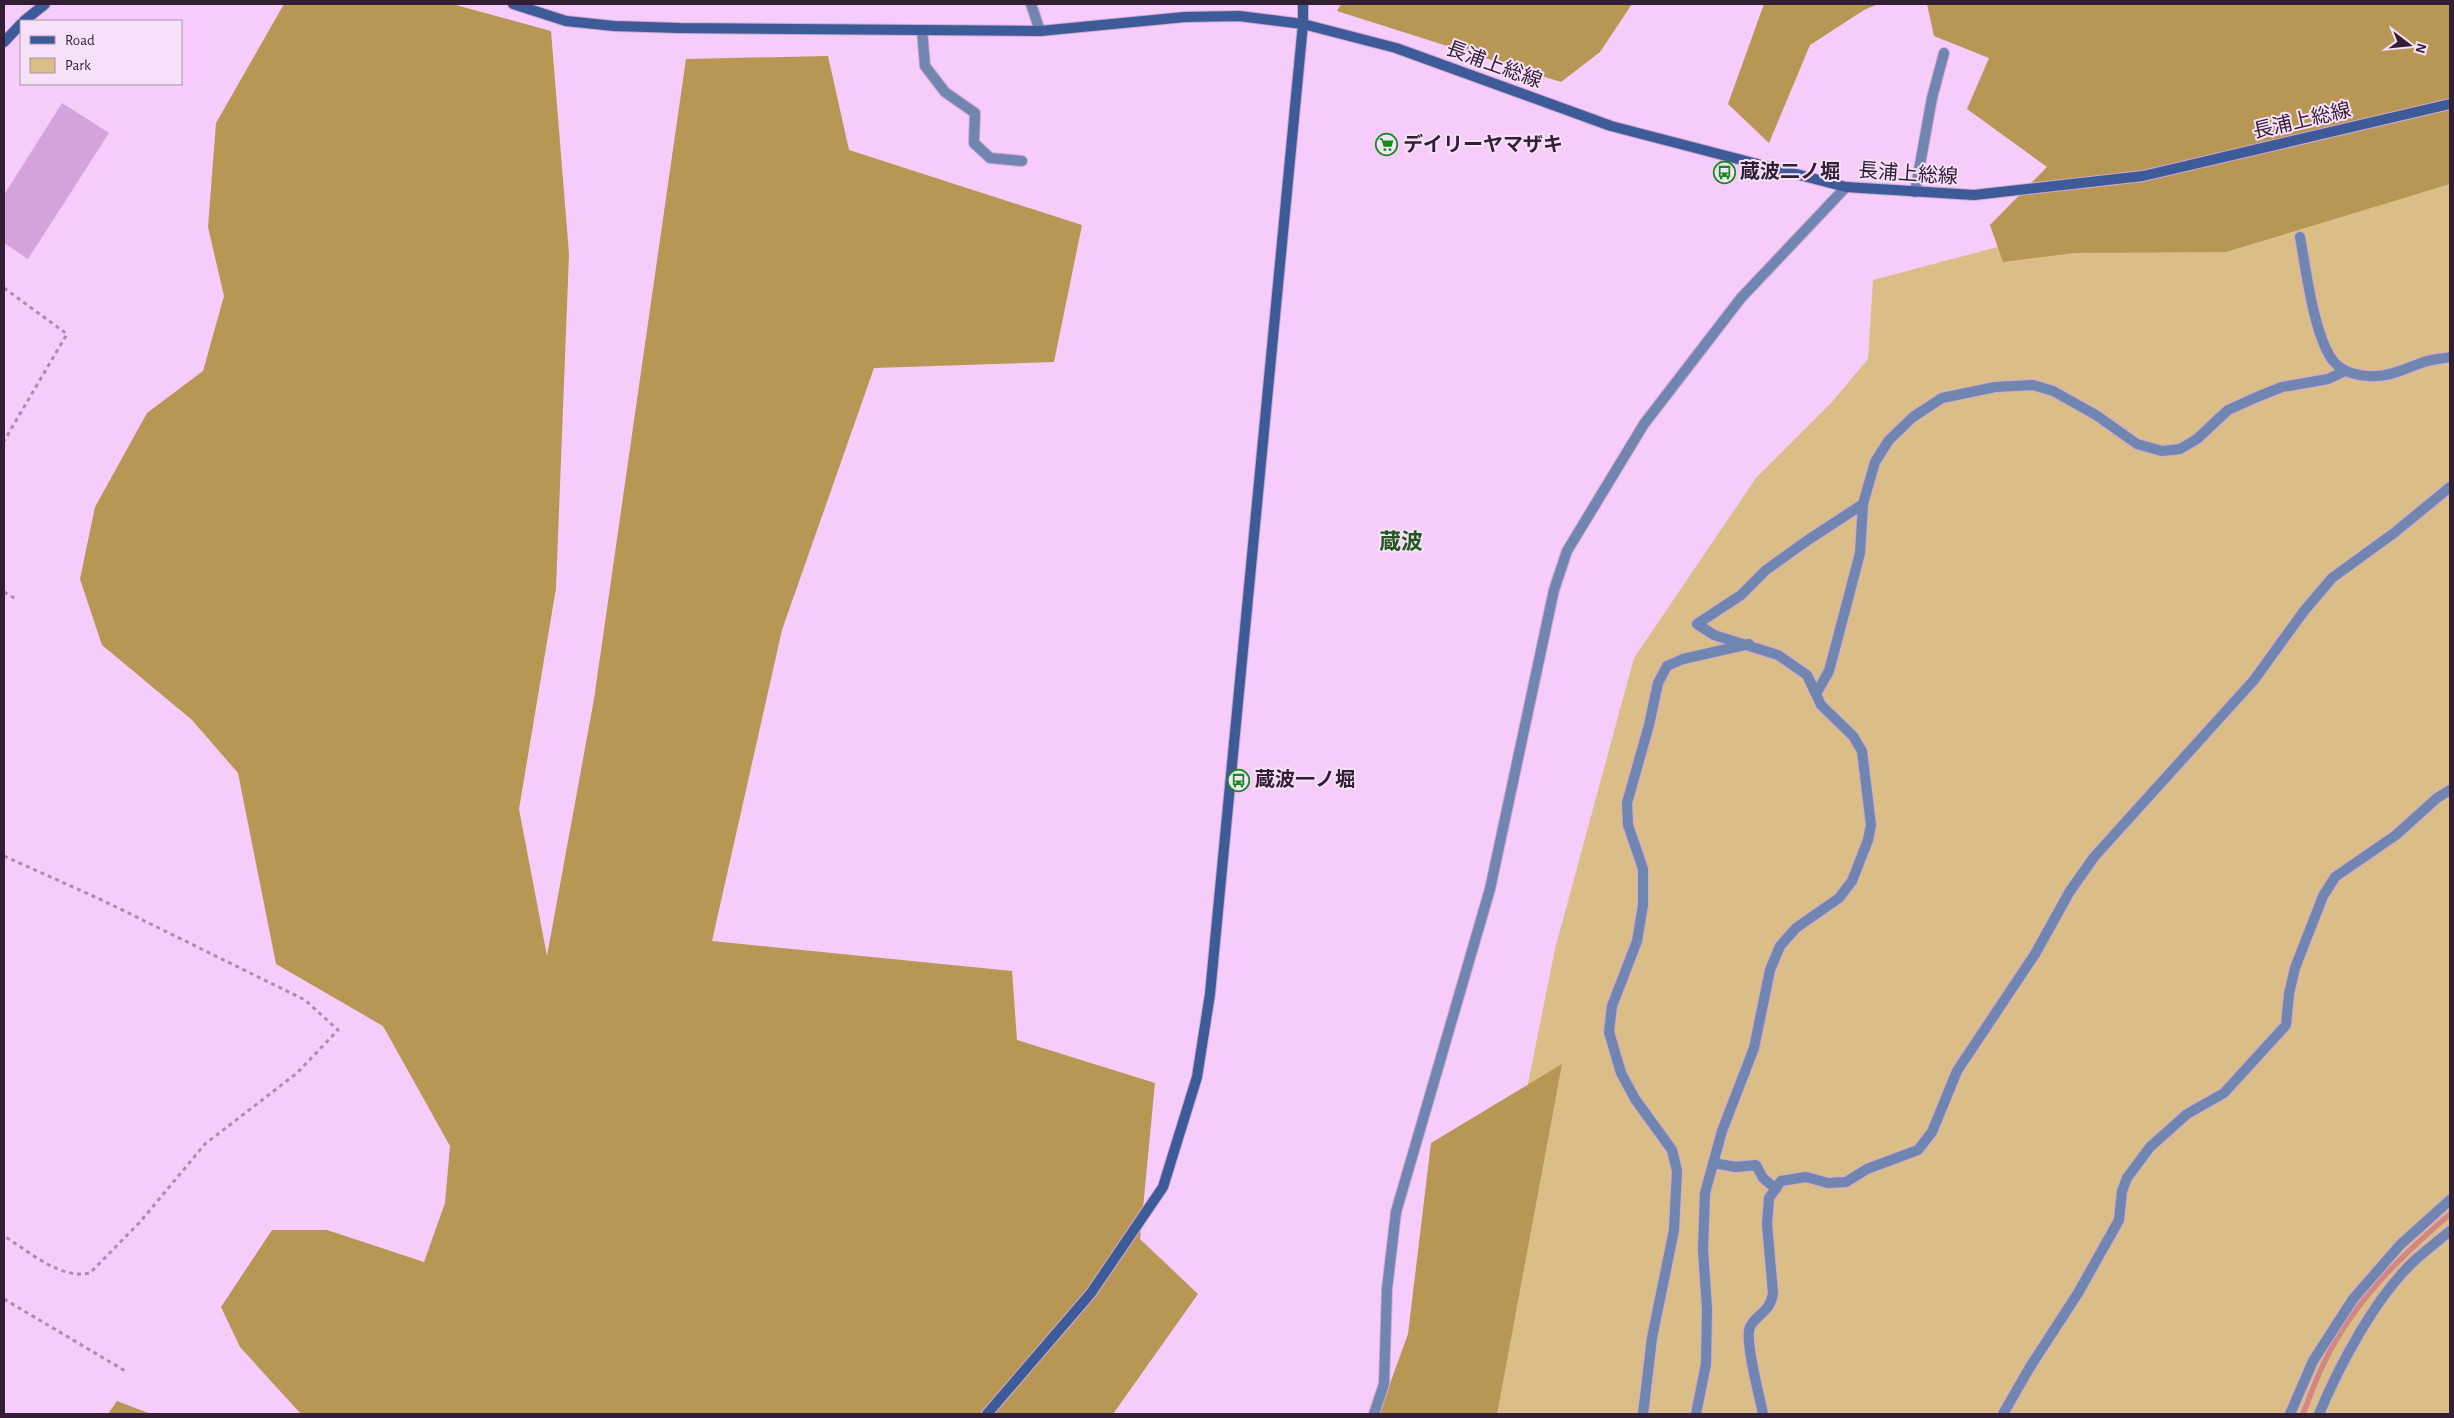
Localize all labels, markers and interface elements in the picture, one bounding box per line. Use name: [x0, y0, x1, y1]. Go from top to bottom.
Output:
legend: [20, 20, 182, 85]
north arrow: [2384, 20, 2434, 70]
text: Road: [65, 33, 95, 48]
street label: 長浦上総線: [1444, 37, 1545, 91]
text: N: [2412, 42, 2429, 55]
text: Park: [65, 58, 91, 73]
street label: 長浦上総線: [2251, 98, 2353, 142]
supermarket icon: デイリーヤマザキ: [1375, 133, 1399, 157]
place label: デイリーヤマザキ: [1403, 133, 1563, 155]
street label: 長浦上総線: [1857, 159, 1959, 187]
bus stop icon: 蔵波二ノ堀: [1712, 160, 1736, 184]
place label: 蔵波二ノ堀: [1740, 161, 1840, 182]
district label: 蔵波: [1379, 530, 1423, 553]
bus stop icon: 蔵波一ノ堀: [1227, 768, 1251, 792]
place label: 蔵波一ノ堀: [1255, 769, 1355, 790]

